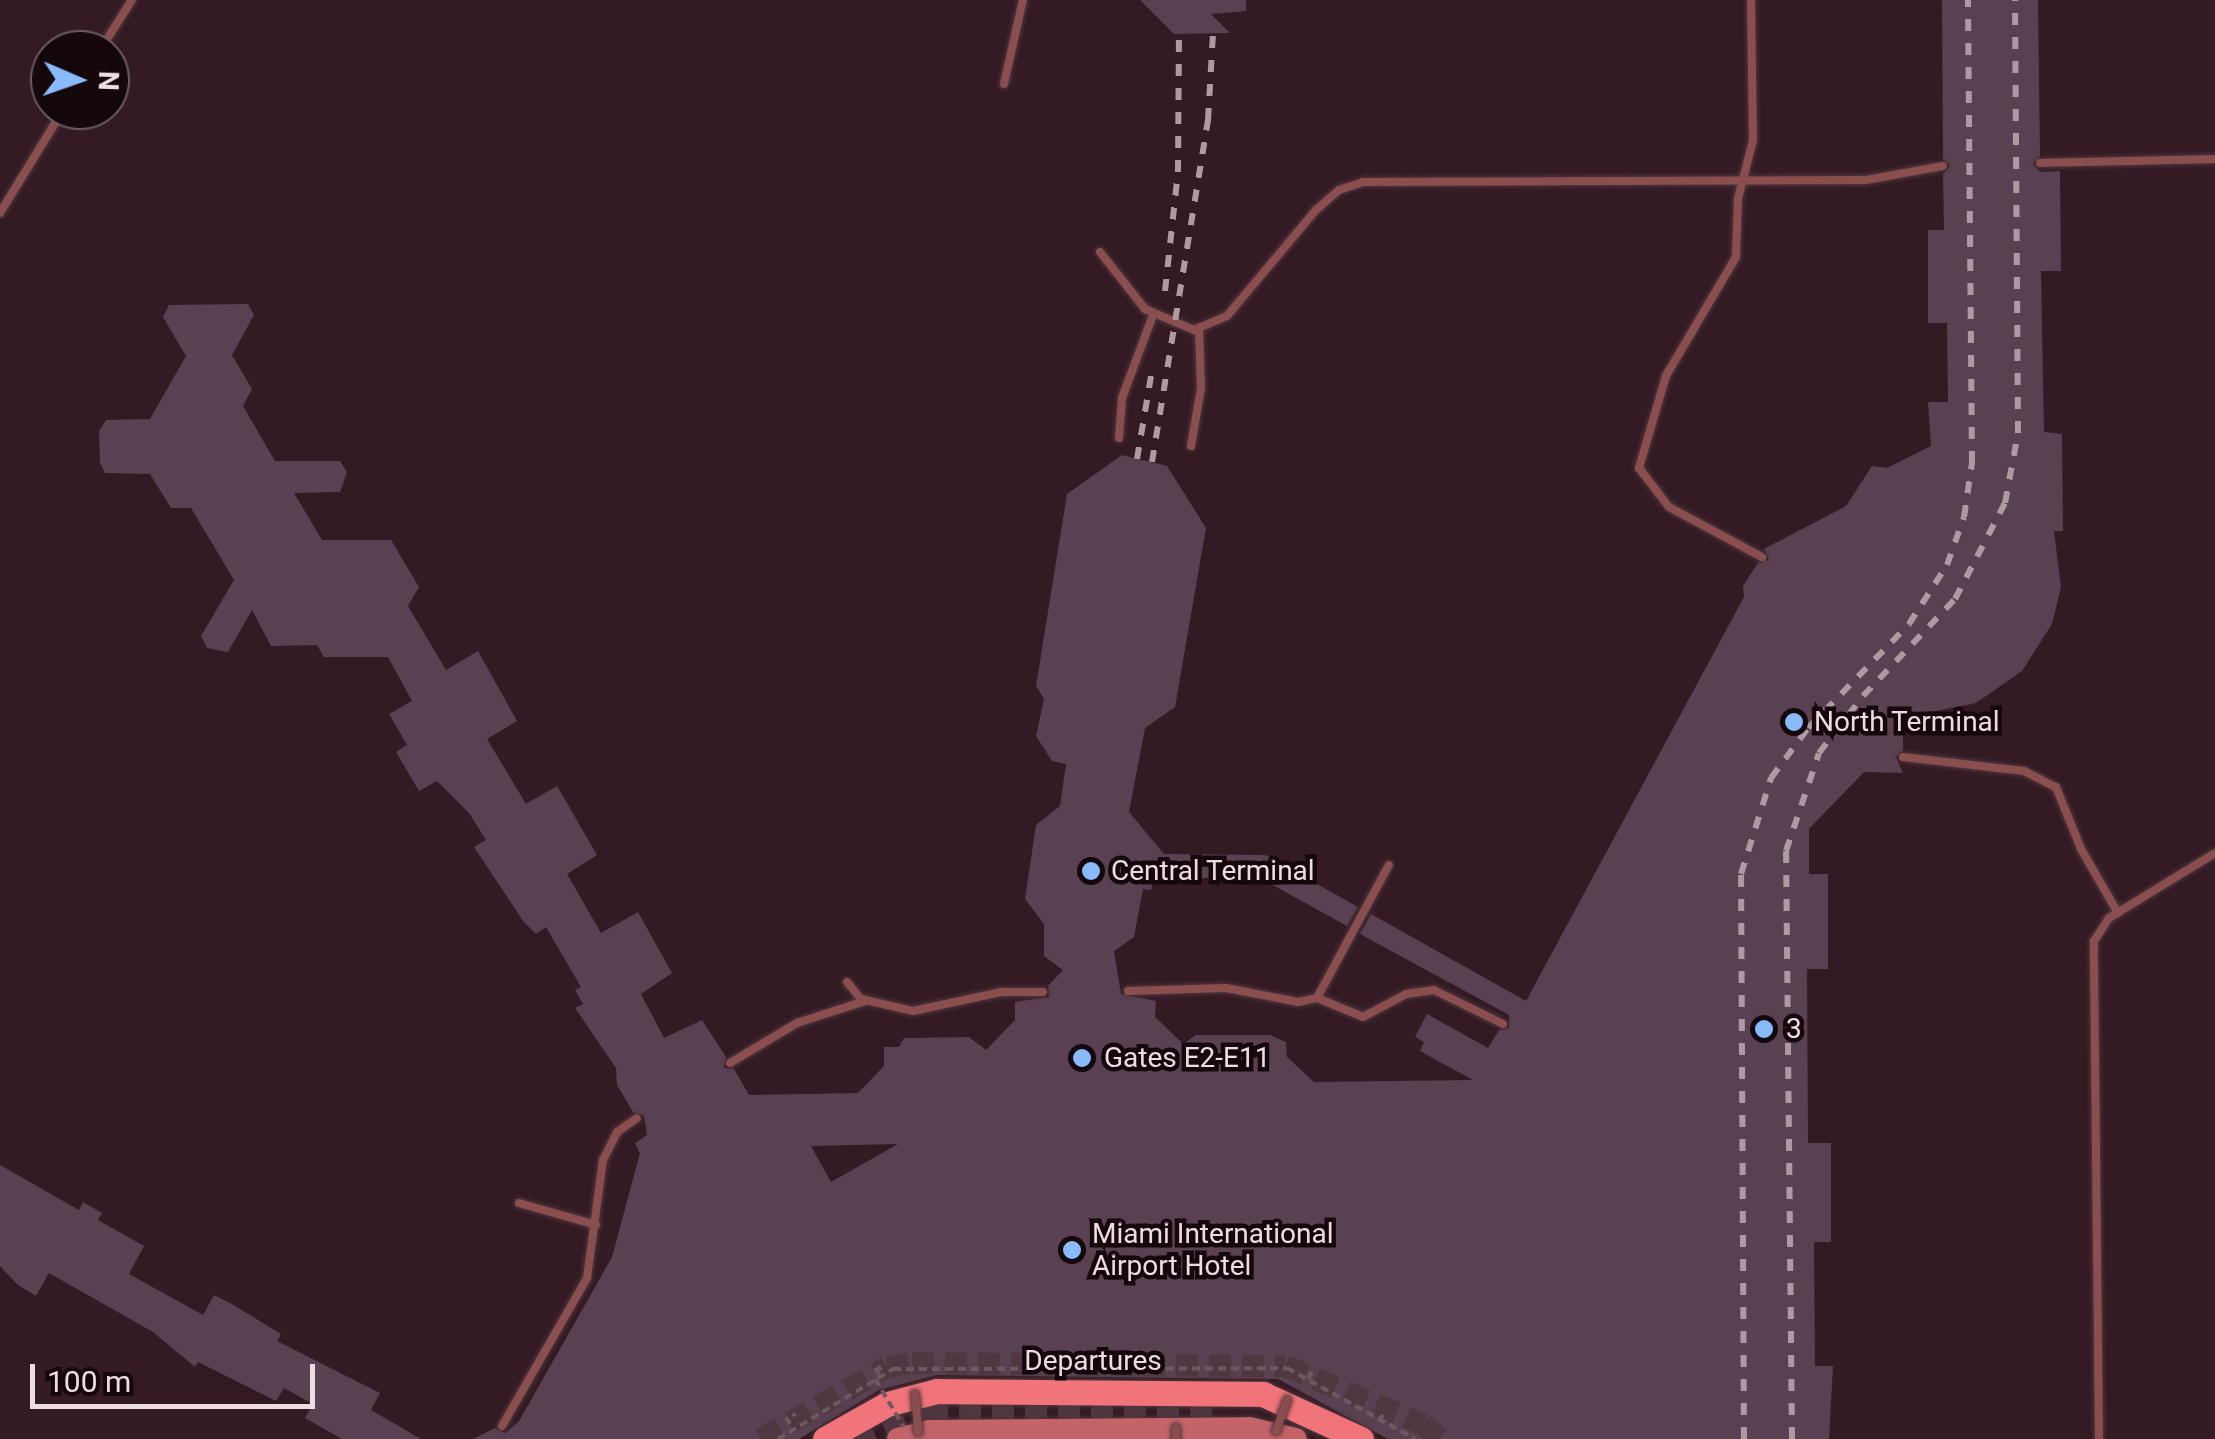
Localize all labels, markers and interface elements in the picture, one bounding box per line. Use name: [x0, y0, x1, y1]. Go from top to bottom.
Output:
north arrow: [30, 30, 130, 130]
text: N: [92, 71, 125, 91]
place label: North Terminal: [1814, 705, 2000, 739]
marker: North Terminal: [1783, 711, 1805, 733]
place label: Central Terminal: [1111, 854, 1315, 888]
marker: Central Terminal: [1080, 860, 1102, 882]
place label: 3: [1786, 1012, 1802, 1046]
marker: 3: [1751, 1016, 1777, 1042]
place label: Gates E2-E11: [1104, 1041, 1270, 1075]
marker: Gates E2-E11: [1069, 1045, 1095, 1071]
place label: Miami International Airport Hotel: [1092, 1217, 1334, 1283]
marker: Miami International Airport Hotel: [1061, 1239, 1083, 1261]
scale bar: [35, 1344, 320, 1406]
street label: Departures: [1024, 1344, 1162, 1378]
text: 100 m: [47, 1364, 131, 1399]

